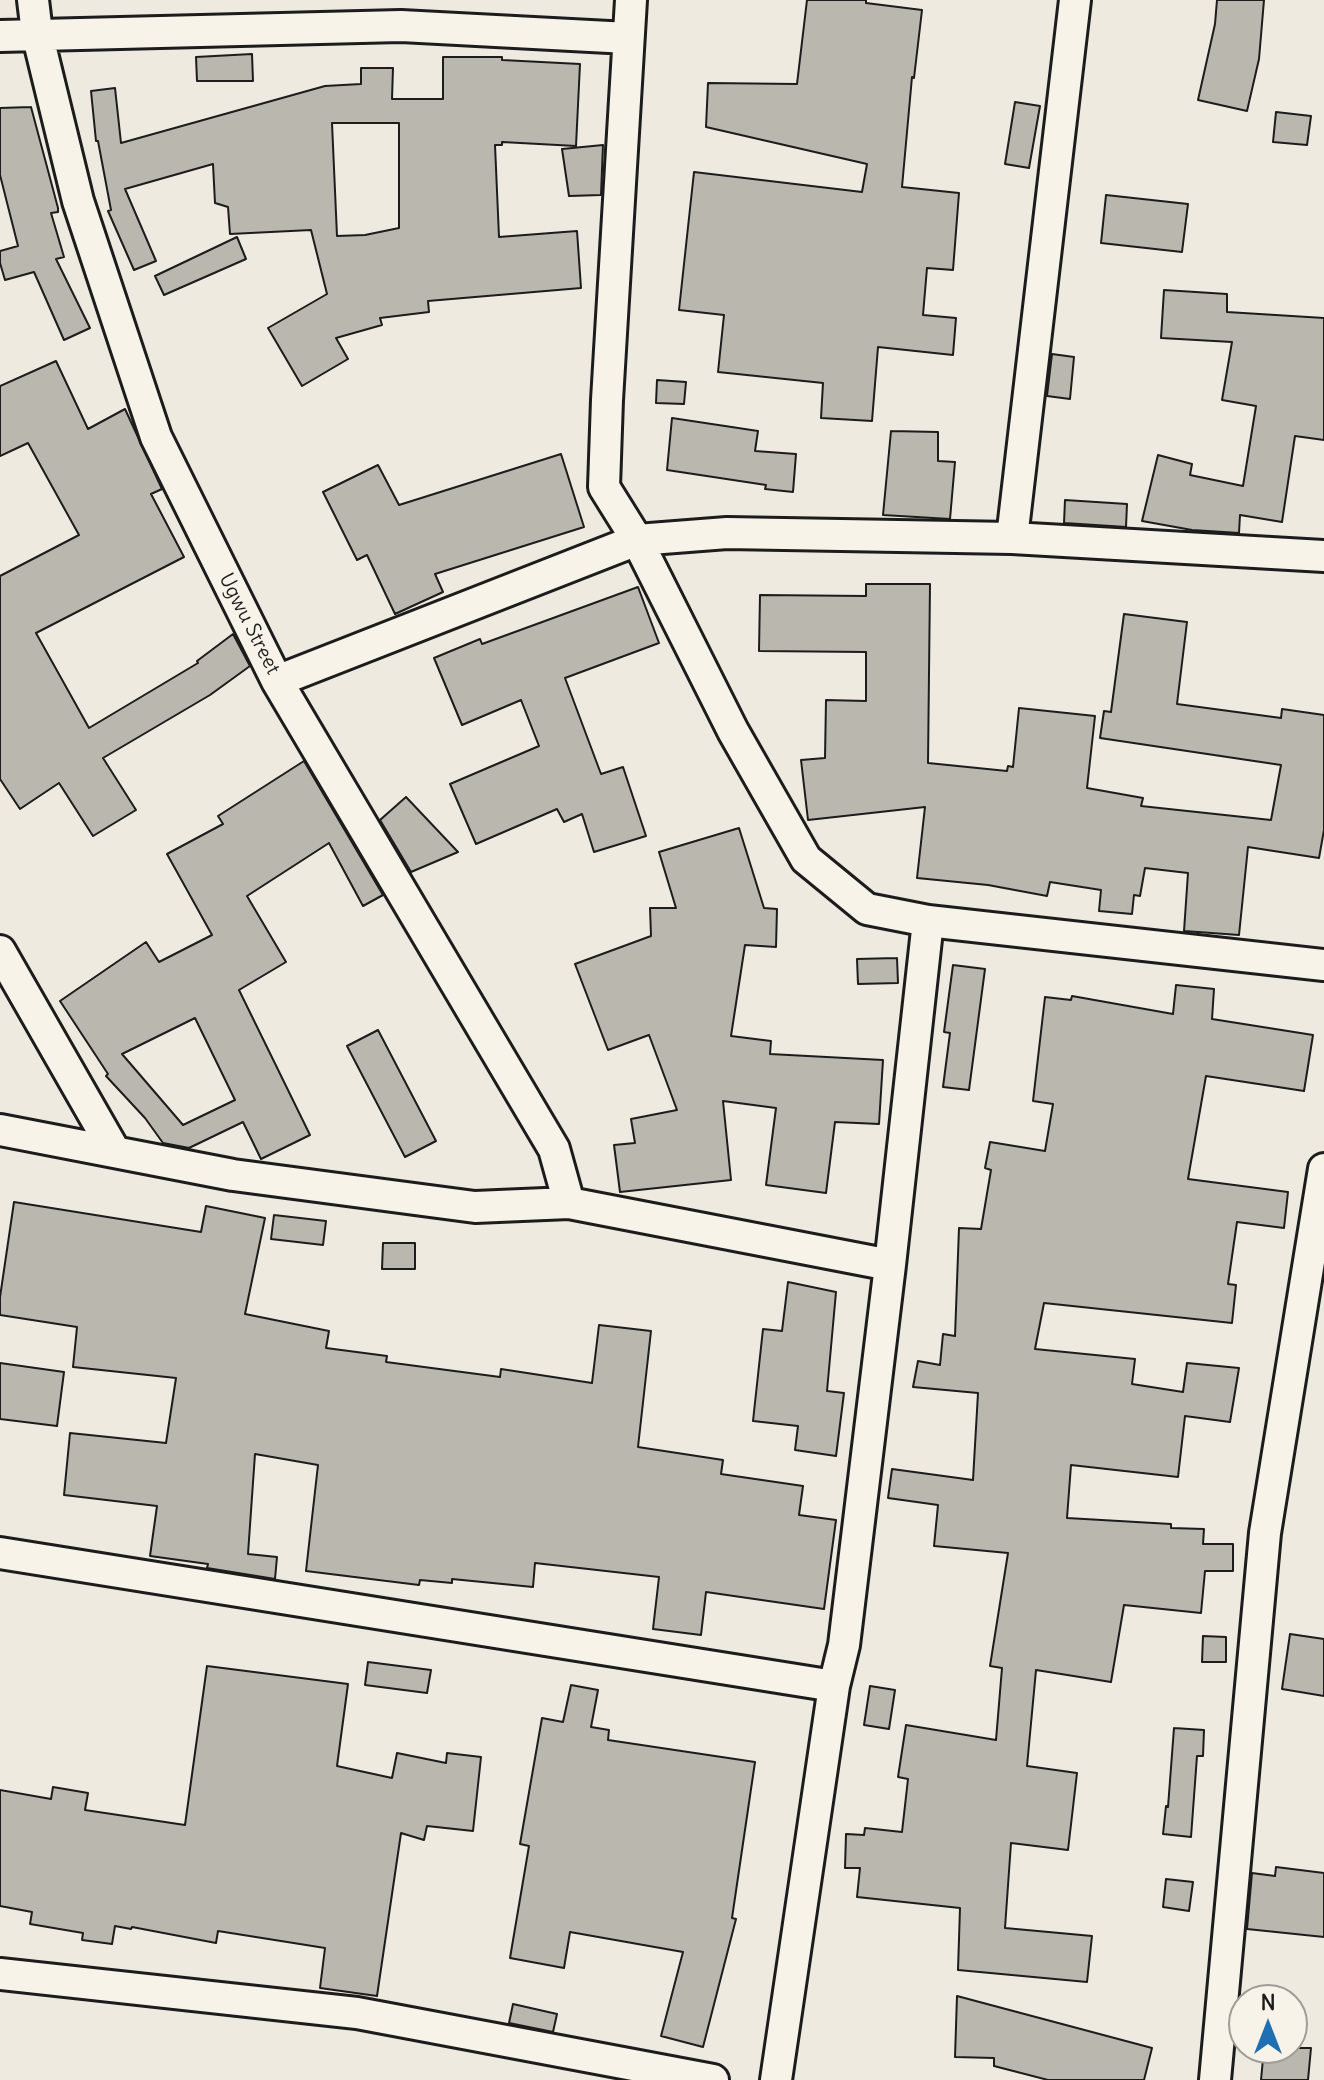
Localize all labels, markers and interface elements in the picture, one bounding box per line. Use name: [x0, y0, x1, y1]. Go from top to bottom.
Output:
street label: Ugwu Street: [213, 569, 285, 679]
north arrow: [1228, 1984, 1308, 2064]
text: N: [1260, 1988, 1276, 2016]

